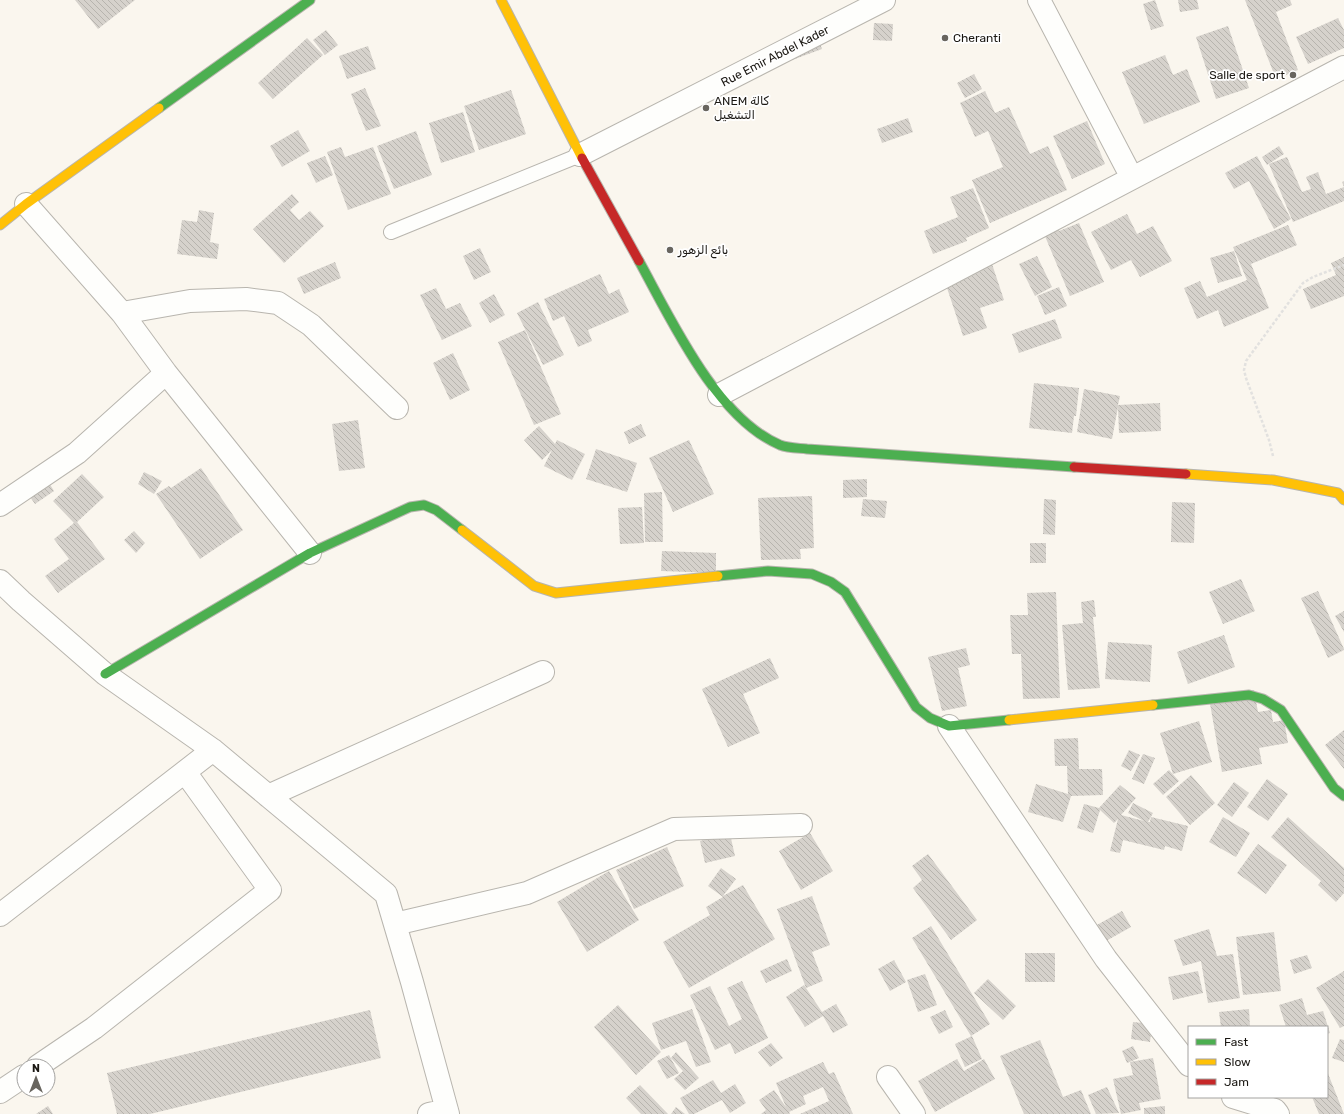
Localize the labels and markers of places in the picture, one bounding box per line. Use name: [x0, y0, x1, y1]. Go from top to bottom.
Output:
place label: Cheranti: [953, 31, 1001, 45]
marker: Cheranti: [940, 33, 950, 43]
place label: Salle de sport: [1209, 68, 1285, 82]
marker: Salle de sport: [1288, 70, 1298, 80]
place label: ANEM كالة التشغيل: [714, 94, 770, 122]
marker: ANEM كالة التشغيل: [701, 103, 711, 113]
place label: بائع الزهور: [677, 243, 728, 259]
marker: بائع الزهور: [665, 245, 675, 255]

